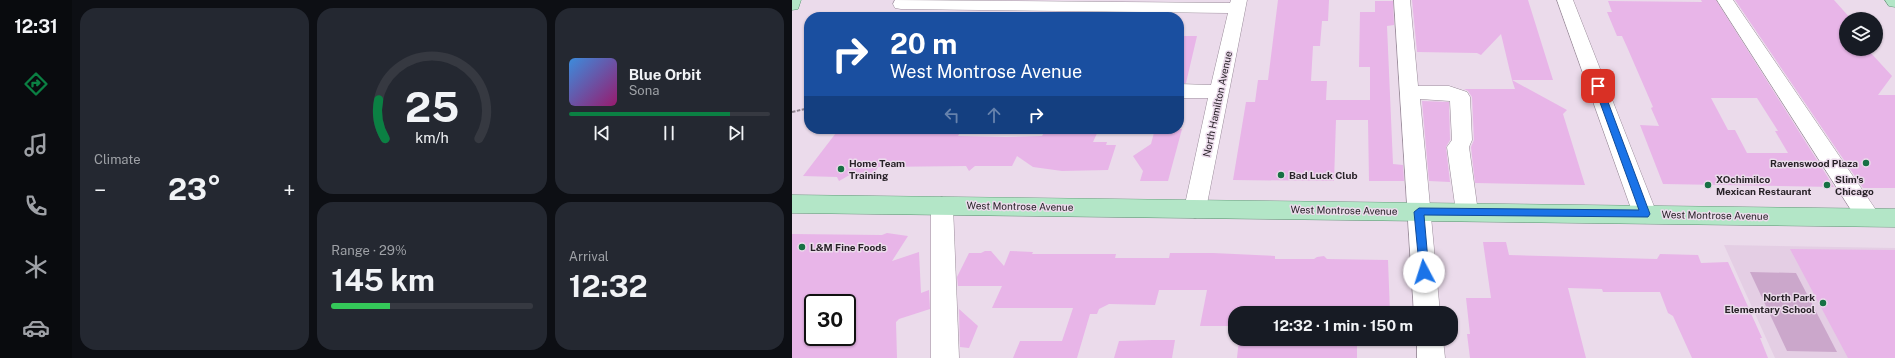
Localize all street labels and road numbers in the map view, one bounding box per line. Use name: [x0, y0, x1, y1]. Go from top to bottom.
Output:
street label: North Hamilton Avenue: [1200, 50, 1234, 158]
street label: West Montrose Avenue: [967, 199, 1074, 213]
street label: West Montrose Avenue: [1291, 203, 1398, 217]
street label: West Montrose Avenue: [1662, 208, 1769, 222]

